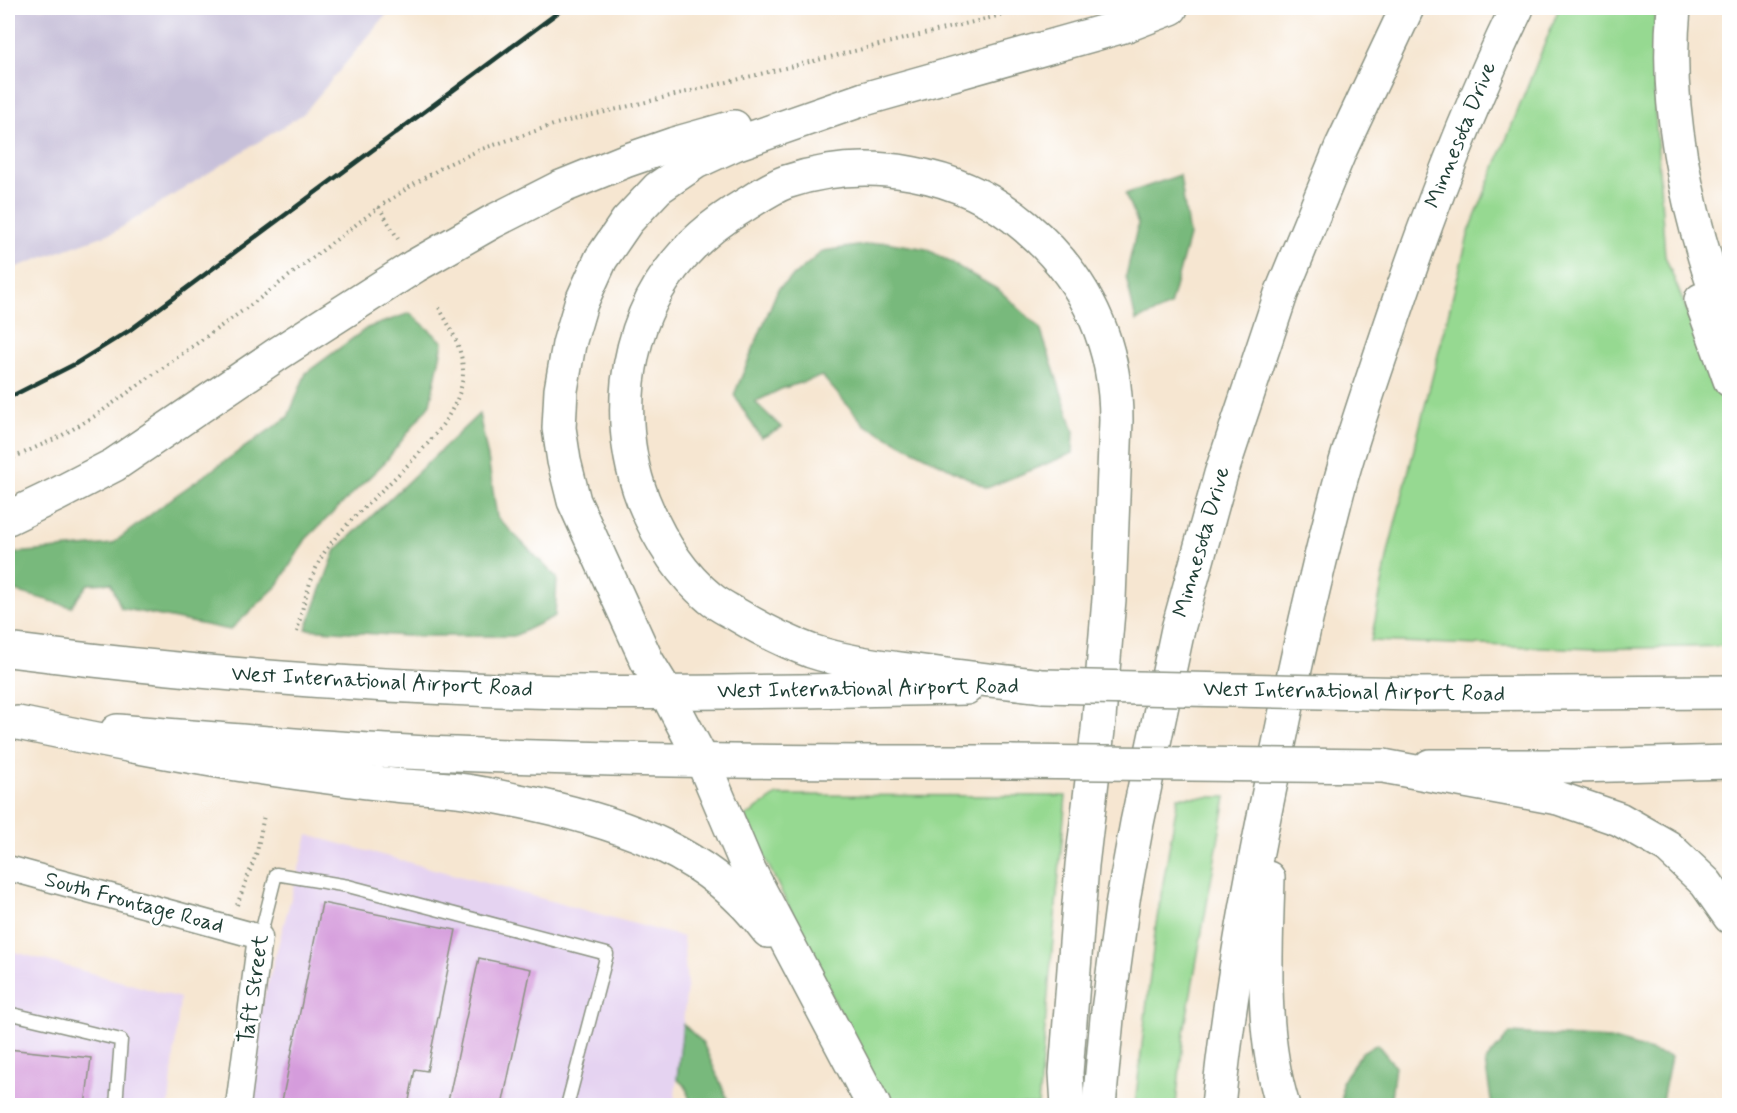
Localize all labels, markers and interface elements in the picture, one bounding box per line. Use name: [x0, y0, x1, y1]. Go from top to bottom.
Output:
street label: Minnesota Drive: [1419, 58, 1503, 212]
street label: Minnesota Drive: [1167, 463, 1237, 621]
street label: West International Airport Road: [230, 660, 534, 704]
street label: West International Airport Road: [717, 672, 1019, 706]
street label: West International Airport Road: [1203, 675, 1505, 709]
street label: South Frontage Road: [41, 866, 227, 943]
street label: Taft Street: [232, 933, 276, 1045]

